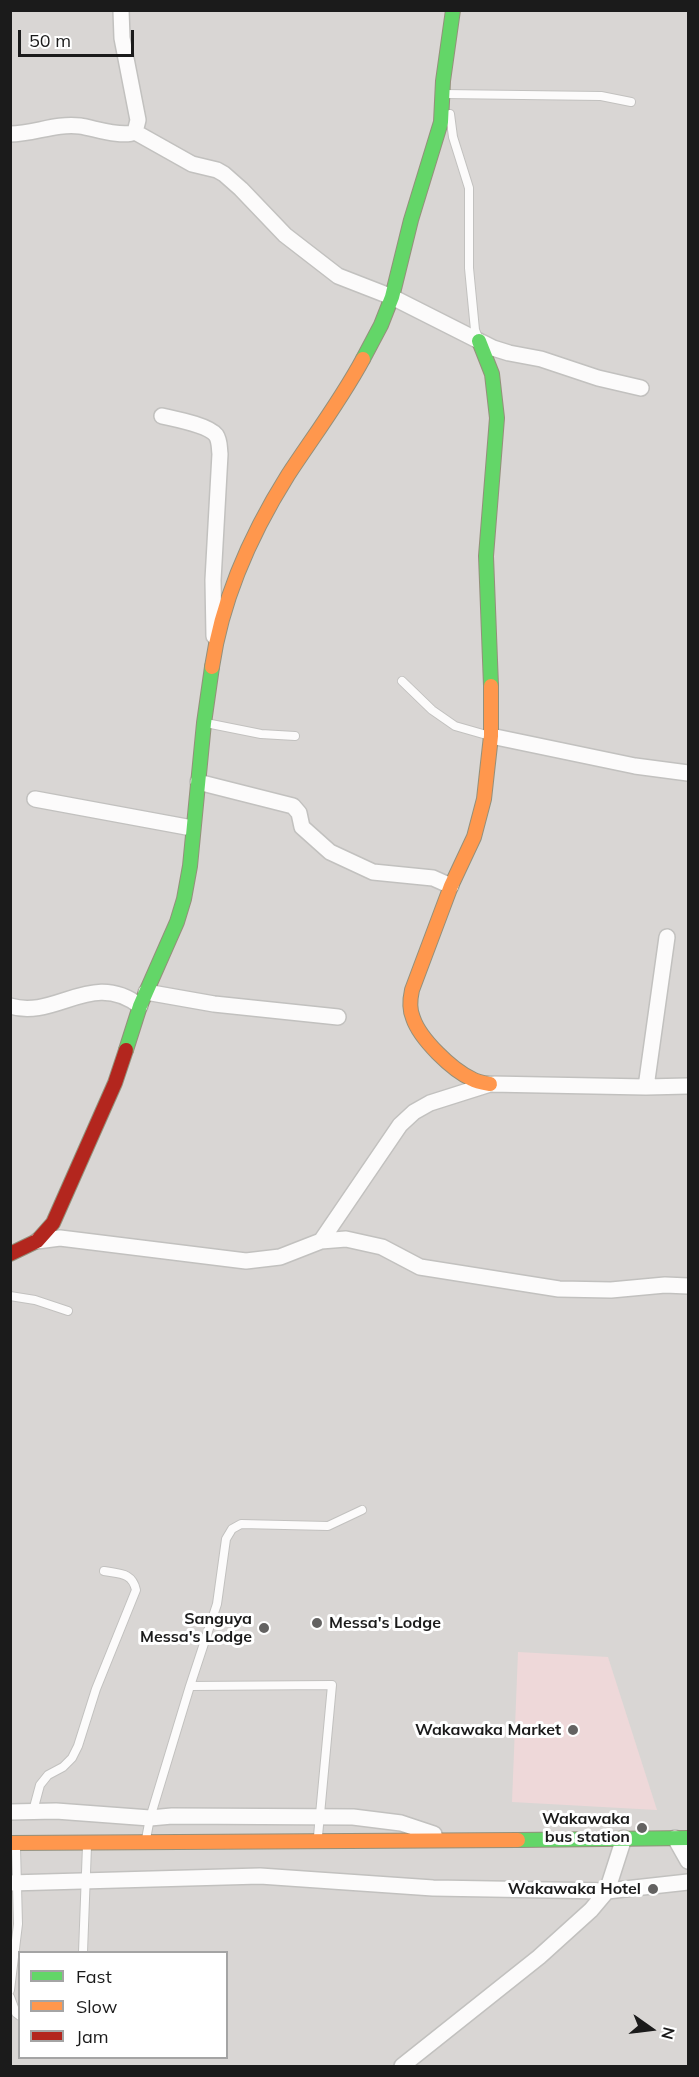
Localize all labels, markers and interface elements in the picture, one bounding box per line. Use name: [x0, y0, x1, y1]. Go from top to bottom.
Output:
scale bar: [21, 18, 136, 56]
text: 50 m: [29, 29, 71, 52]
place label: Sanguya Messa's Lodge: [140, 1609, 252, 1647]
place label: Messa's Lodge: [329, 1613, 441, 1633]
marker: Messa's Lodge: [310, 1616, 324, 1630]
marker: Sanguya Messa's Lodge: [257, 1621, 271, 1635]
place label: Wakawaka Market: [415, 1720, 561, 1740]
marker: Wakawaka Market: [566, 1723, 580, 1737]
place label: Wakawaka bus station: [542, 1809, 630, 1847]
marker: Wakawaka bus station: [635, 1821, 649, 1835]
place label: Wakawaka Hotel: [508, 1879, 641, 1899]
marker: Wakawaka Hotel: [646, 1882, 660, 1896]
legend: [18, 1951, 228, 2059]
text: Fast: [76, 1965, 112, 1988]
text: Slow: [76, 1995, 117, 2018]
north arrow: [621, 1999, 681, 2059]
text: Jam: [76, 2025, 109, 2048]
text: N: [657, 2025, 680, 2042]

